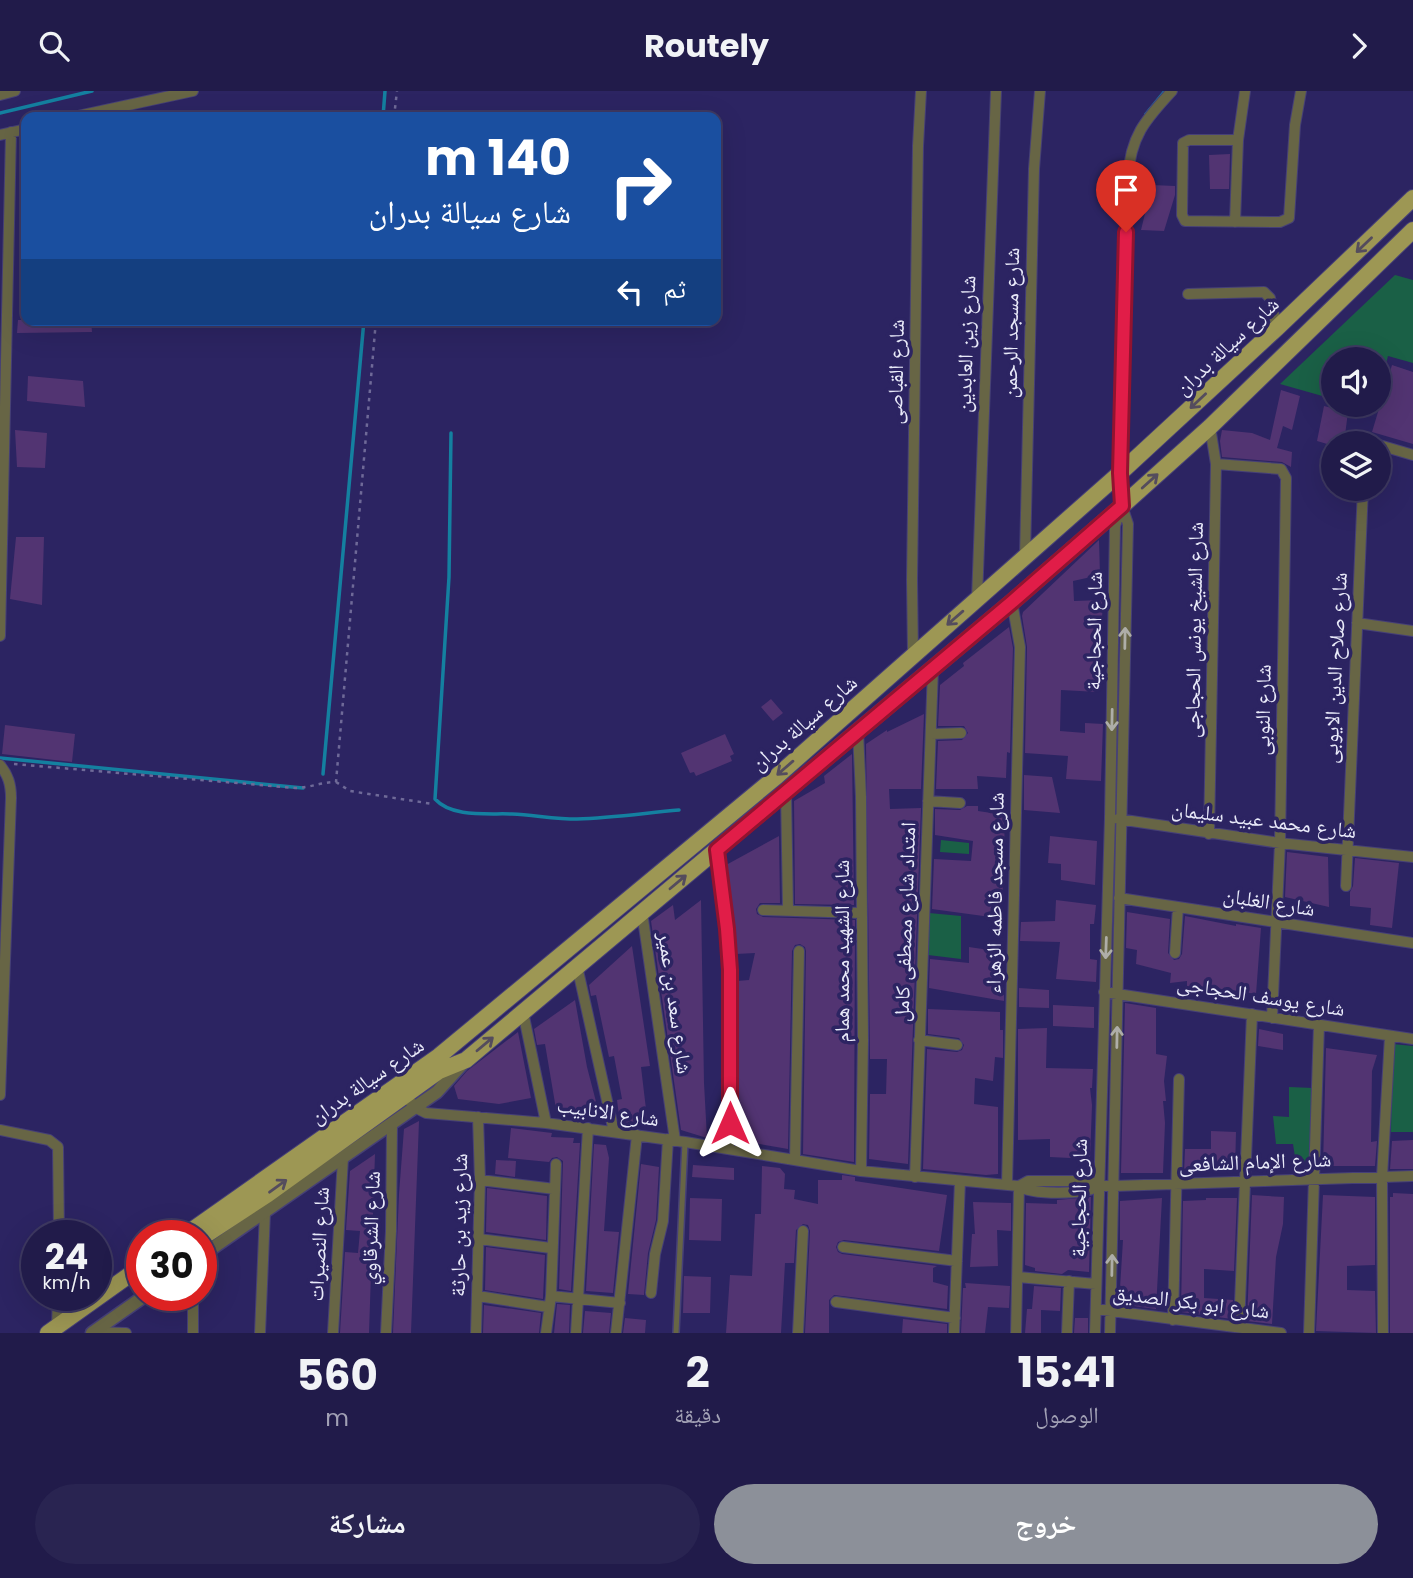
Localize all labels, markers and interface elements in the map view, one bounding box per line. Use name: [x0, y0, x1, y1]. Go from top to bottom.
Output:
text: Routely: [644, 23, 769, 68]
icon: search: [35, 27, 73, 65]
icon: forward: [1340, 27, 1378, 65]
text: 140 m: [425, 124, 571, 192]
icon: right: [595, 140, 686, 231]
pin: [1096, 160, 1156, 232]
icon: arrive: [1107, 171, 1145, 209]
text: شارع سيالة بدران: [368, 189, 571, 234]
one-way arrow: [1356, 236, 1373, 253]
street label: شارع مسجد الرحمن: [995, 247, 1026, 399]
text: ثم: [663, 271, 686, 307]
icon: left: [611, 273, 649, 311]
street label: شارع زين العابدين: [949, 275, 982, 413]
street label: شارع سيالة بدران: [1168, 290, 1285, 402]
street label: شارع القباصى: [880, 319, 911, 425]
map controls: [1321, 347, 1391, 501]
button: sound: [1321, 347, 1391, 417]
one-way arrow: [1189, 393, 1207, 409]
button: layers: [1321, 431, 1391, 501]
one-way arrow: [1141, 473, 1159, 489]
street label: شارع الشيخ يونس الحجاجى: [1177, 522, 1210, 738]
street label: شارع الحجاجية: [1078, 571, 1109, 691]
street label: شارع صلاح الدين الايوبى: [1315, 572, 1354, 764]
one-way arrow: [947, 610, 965, 626]
one-way arrow: [1119, 627, 1132, 650]
street label: شارع النوبى: [1247, 664, 1278, 756]
street label: شارع سيالة بدران: [744, 668, 863, 777]
one-way arrow: [1105, 709, 1119, 732]
one-way arrow: [776, 760, 794, 776]
street label: شارع مسجد فاطمه الزهراء: [978, 792, 1011, 994]
street label: شارع محمد عبيد سليمان: [1170, 794, 1358, 845]
street label: امتداد شارع مصطفى كامل: [887, 821, 922, 1023]
street label: شارع الشهيد محمد همام: [827, 860, 856, 1042]
one-way arrow: [669, 874, 687, 890]
street label: شارع الغلبان: [1221, 880, 1317, 923]
street label: شارع سعد بن عمير: [651, 929, 700, 1076]
one-way arrow: [1099, 936, 1112, 959]
street label: شارع يوسف الحجاجى: [1175, 968, 1347, 1023]
one-way arrow: [1110, 1026, 1124, 1049]
street label: شارع سيالة بدران: [304, 1031, 429, 1131]
one-way arrow: [476, 1036, 494, 1052]
position arrow: [693, 1086, 767, 1160]
street label: شارع الانابيب: [555, 1090, 661, 1133]
street label: شارع الحجاجية: [1063, 1138, 1094, 1258]
street label: شارع الإمام الشافعى: [1178, 1144, 1332, 1179]
street label: شارع زيد بن حارثة: [443, 1153, 474, 1297]
street label: شارع الشرقاوي: [354, 1170, 389, 1286]
one-way arrow: [268, 1179, 287, 1194]
street label: شارع النصيرات: [301, 1186, 336, 1302]
speed limit sign: 30: [126, 1220, 217, 1311]
text: 24: [45, 1232, 88, 1281]
one-way arrow: [1105, 1254, 1118, 1277]
text: km/h: [43, 1270, 90, 1295]
street label: شارع ابو بكر الصديق: [1111, 1278, 1271, 1326]
text: 2: [686, 1343, 710, 1402]
text: 15:41: [1017, 1343, 1117, 1402]
text: 560: [296, 1346, 378, 1405]
text: دقيقة: [674, 1399, 721, 1431]
text: الوصول: [1035, 1399, 1099, 1431]
text: m: [325, 1402, 349, 1434]
button: مشاركة: [35, 1484, 700, 1564]
button: خروج: [714, 1484, 1378, 1564]

